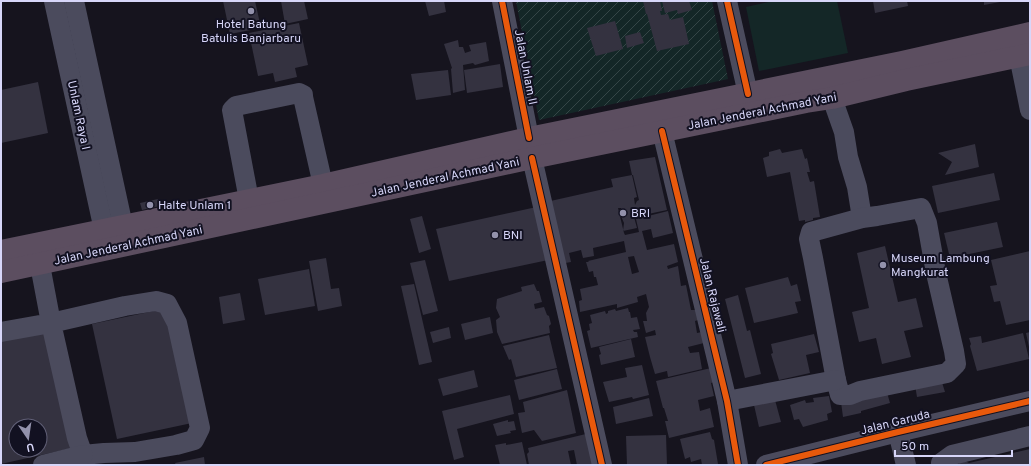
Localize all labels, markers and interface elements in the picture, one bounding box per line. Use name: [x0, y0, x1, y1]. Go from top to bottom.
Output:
marker: Hotel Batung Batulis Banjarbaru: [246, 6, 256, 16]
place label: Hotel Batung Batulis Banjarbaru: [201, 17, 301, 47]
street label: Jalan Unlam II: [510, 28, 540, 106]
street label: Unlam Raya I: [63, 79, 93, 151]
street label: Jalan Jenderal Achmad Yani: [686, 90, 838, 134]
street label: Jalan Jenderal Achmad Yani: [369, 154, 521, 202]
place label: Halte Unlam 1: [158, 198, 231, 214]
marker: Halte Unlam 1: [145, 200, 155, 210]
place label: BRI: [631, 206, 650, 222]
marker: BRI: [618, 208, 628, 218]
street label: Jalan Jenderal Achmad Yani: [52, 222, 204, 270]
place label: BNI: [503, 228, 523, 244]
marker: BNI: [490, 230, 500, 240]
place label: Museum Lambung Mangkurat: [891, 251, 990, 281]
street label: Jalan Rajawali: [695, 256, 729, 334]
marker: Museum Lambung Mangkurat: [878, 260, 888, 270]
street label: Jalan Garuda: [859, 407, 932, 439]
north arrow: [8, 418, 48, 458]
scale bar: [895, 432, 1012, 458]
text: U: [25, 439, 35, 454]
text: 50 m: [901, 439, 929, 455]

